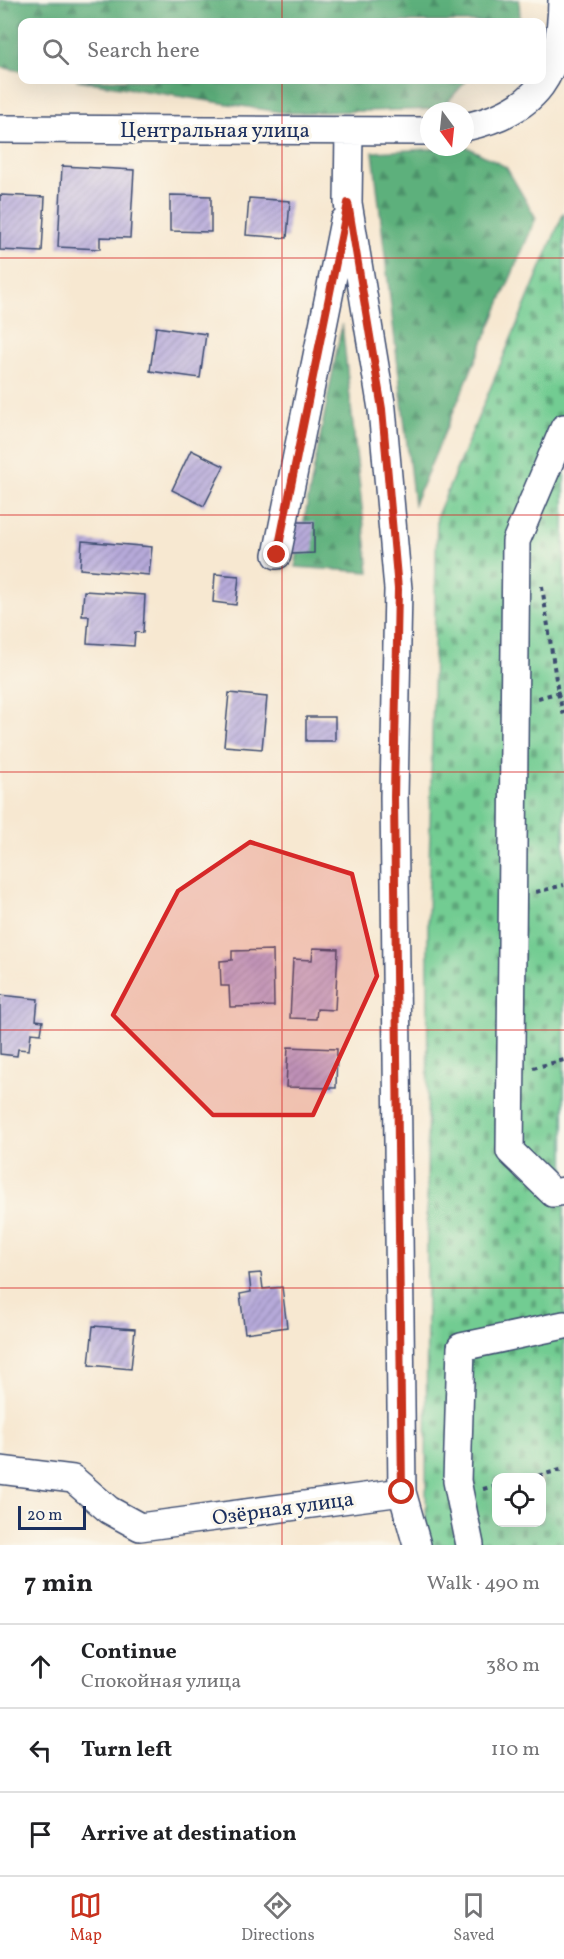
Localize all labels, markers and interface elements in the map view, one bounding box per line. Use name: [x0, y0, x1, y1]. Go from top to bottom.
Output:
search box: [18, 18, 546, 84]
icon: search: [39, 35, 72, 68]
text: Search here: [87, 36, 200, 67]
north arrow: [420, 102, 474, 156]
street label: Центральная улица: [120, 117, 310, 146]
route end: [263, 541, 289, 567]
map controls: [492, 1473, 546, 1527]
button: locate: [492, 1473, 546, 1527]
route start: [388, 1478, 414, 1504]
street label: Озёрная улица: [211, 1485, 356, 1534]
scale bar: [18, 1503, 86, 1530]
text: 20 m: [27, 1505, 62, 1527]
text: 7 min: [24, 1566, 93, 1602]
text: Walk · 490 m: [427, 1570, 540, 1598]
text: Continue: [81, 1637, 177, 1668]
icon: ahead: [24, 1650, 57, 1683]
text: 380 m: [486, 1652, 540, 1680]
text: Спокойная улица: [81, 1668, 241, 1696]
icon: left: [24, 1734, 57, 1767]
text: Turn left: [81, 1735, 172, 1766]
text: 110 m: [491, 1736, 540, 1764]
icon: arrive: [24, 1818, 57, 1851]
text: Arrive at destination: [81, 1819, 297, 1850]
tab: Map: [69, 1889, 102, 1947]
tab: Directions: [241, 1889, 315, 1947]
tab: Saved: [453, 1889, 495, 1947]

